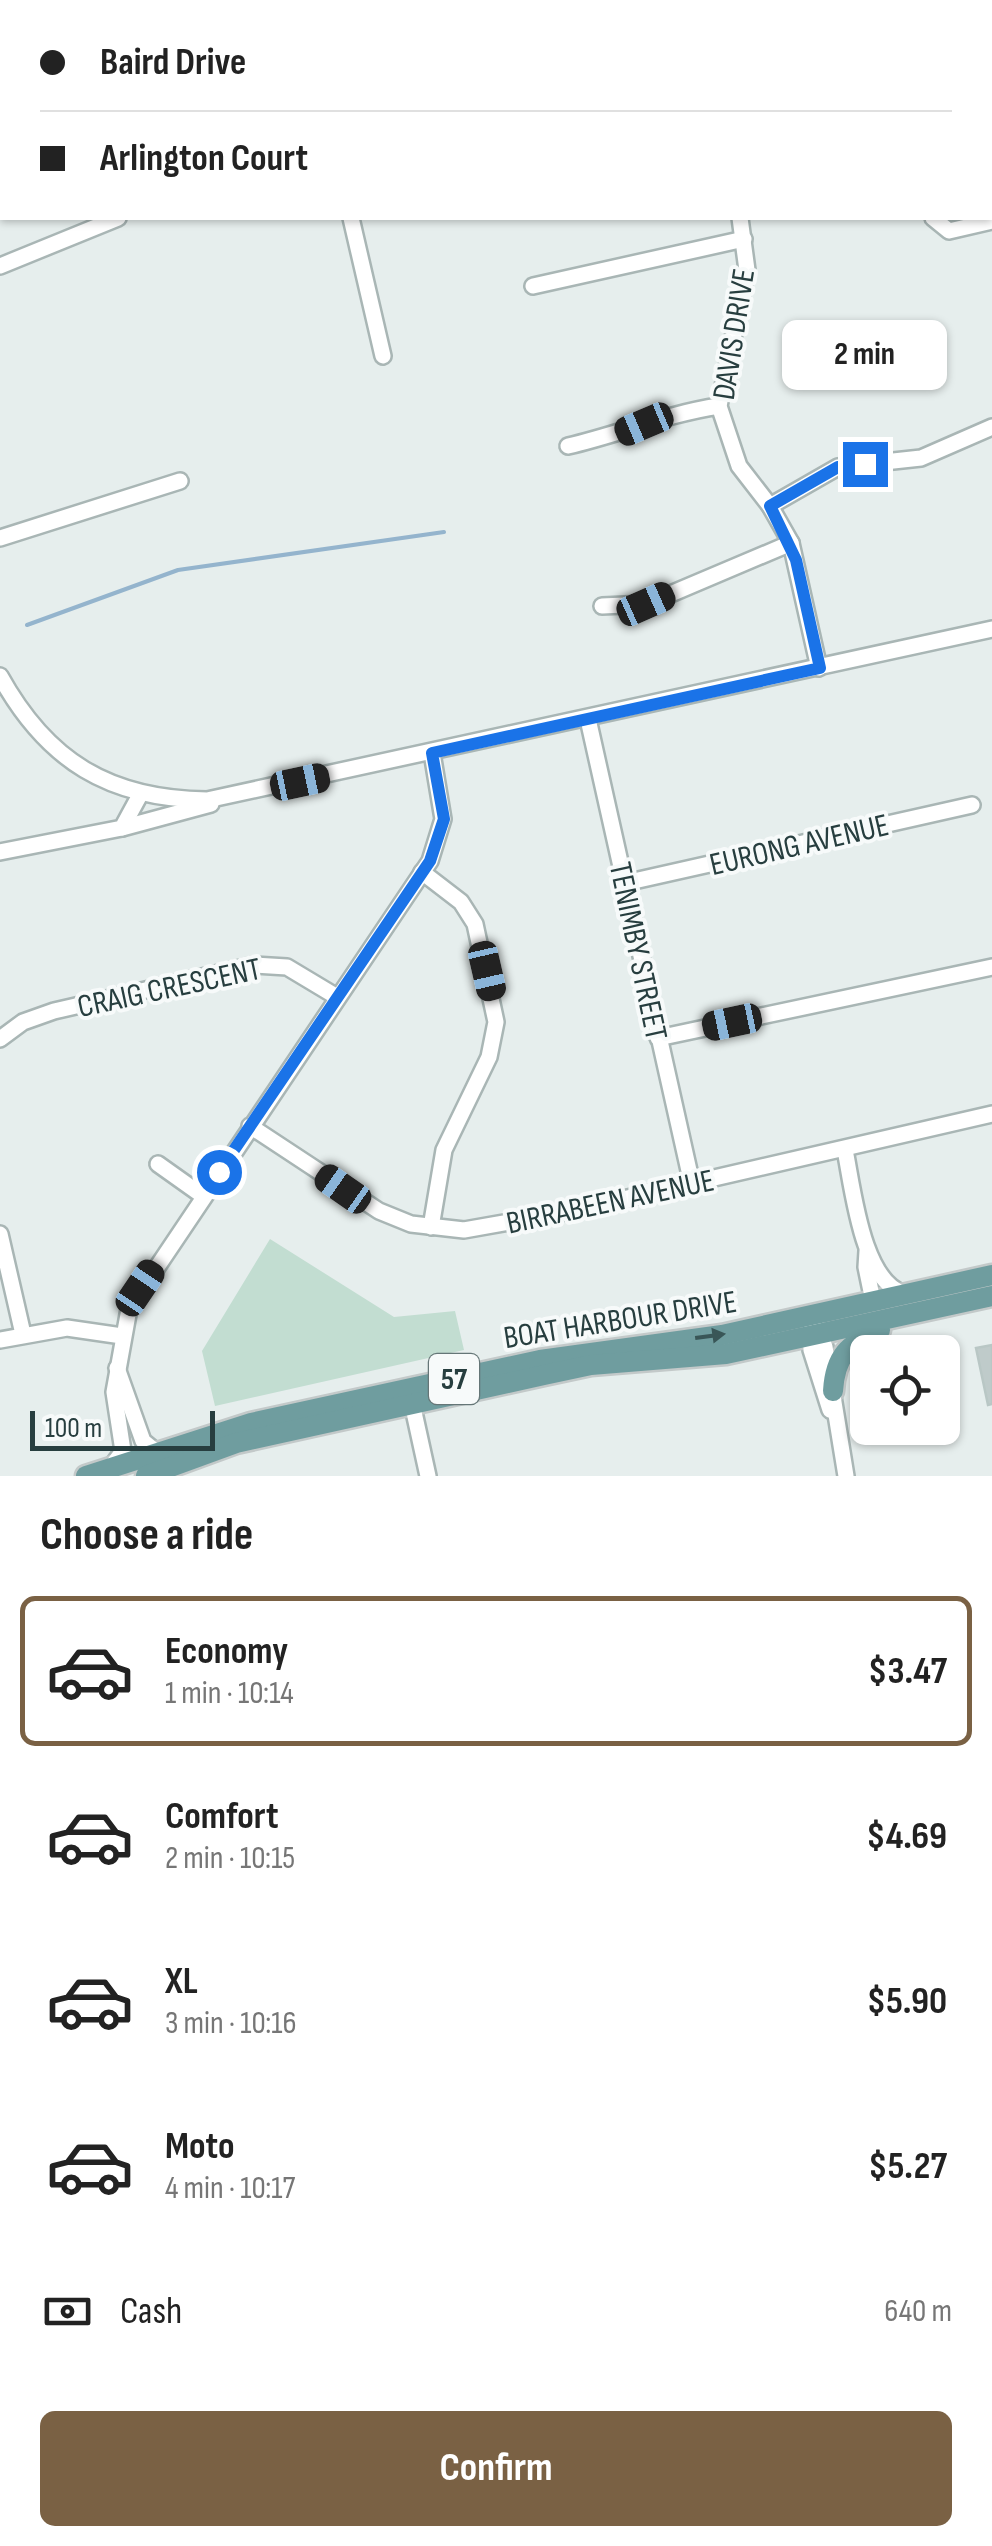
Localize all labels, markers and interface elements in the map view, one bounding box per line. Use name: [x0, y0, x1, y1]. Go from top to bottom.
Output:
text: Baird Drive: [100, 40, 246, 85]
text: Arlington Court: [100, 136, 308, 181]
street label: DAVIS DRIVE: [705, 266, 764, 403]
callout: 2 min: [782, 319, 948, 389]
text: 2 min: [834, 335, 895, 374]
car: [611, 398, 677, 450]
route end: [843, 442, 888, 487]
car: [612, 578, 680, 630]
car: [268, 761, 332, 803]
street label: EURONG AVENUE: [706, 806, 893, 885]
street label: TENIMBY STREET: [600, 859, 675, 1044]
car: [466, 938, 508, 1004]
street label: CRAIG CRESCENT: [74, 950, 265, 1027]
car: [700, 1001, 764, 1043]
route start: [197, 1150, 242, 1195]
car: [310, 1160, 376, 1218]
street label: BIRRABEEN AVENUE: [503, 1161, 718, 1244]
car: [111, 1255, 169, 1321]
street label: BOAT HARBOUR DRIVE: [501, 1283, 740, 1358]
one-way arrow: [695, 1328, 727, 1344]
map controls: [850, 1335, 960, 1445]
button: locate: [850, 1335, 960, 1445]
road number: 57: [429, 1354, 479, 1404]
scale bar: [30, 1406, 215, 1450]
text: 100 m: [45, 1412, 102, 1445]
text: Choose a ride: [40, 1508, 253, 1563]
icon: car: [45, 1626, 135, 1716]
text: Economy: [165, 1629, 288, 1674]
text: $3.47: [868, 1649, 947, 1694]
text: 1 min · 10:14: [165, 1674, 294, 1713]
icon: car: [45, 1791, 135, 1881]
text: Comfort: [165, 1794, 279, 1839]
text: $4.69: [866, 1814, 947, 1859]
text: 2 min · 10:15: [165, 1839, 295, 1878]
icon: car: [45, 1956, 135, 2046]
text: XL: [165, 1959, 198, 2004]
text: $5.90: [867, 1979, 947, 2024]
text: 3 min · 10:16: [165, 2004, 297, 2043]
icon: car: [45, 2121, 135, 2211]
text: Moto: [165, 2124, 235, 2169]
text: $5.27: [868, 2144, 947, 2189]
text: 4 min · 10:17: [165, 2169, 295, 2208]
icon: cash: [40, 2284, 95, 2339]
text: Cash: [120, 2289, 182, 2334]
text: 640 m: [884, 2292, 952, 2331]
button: Confirm: [40, 2411, 952, 2526]

